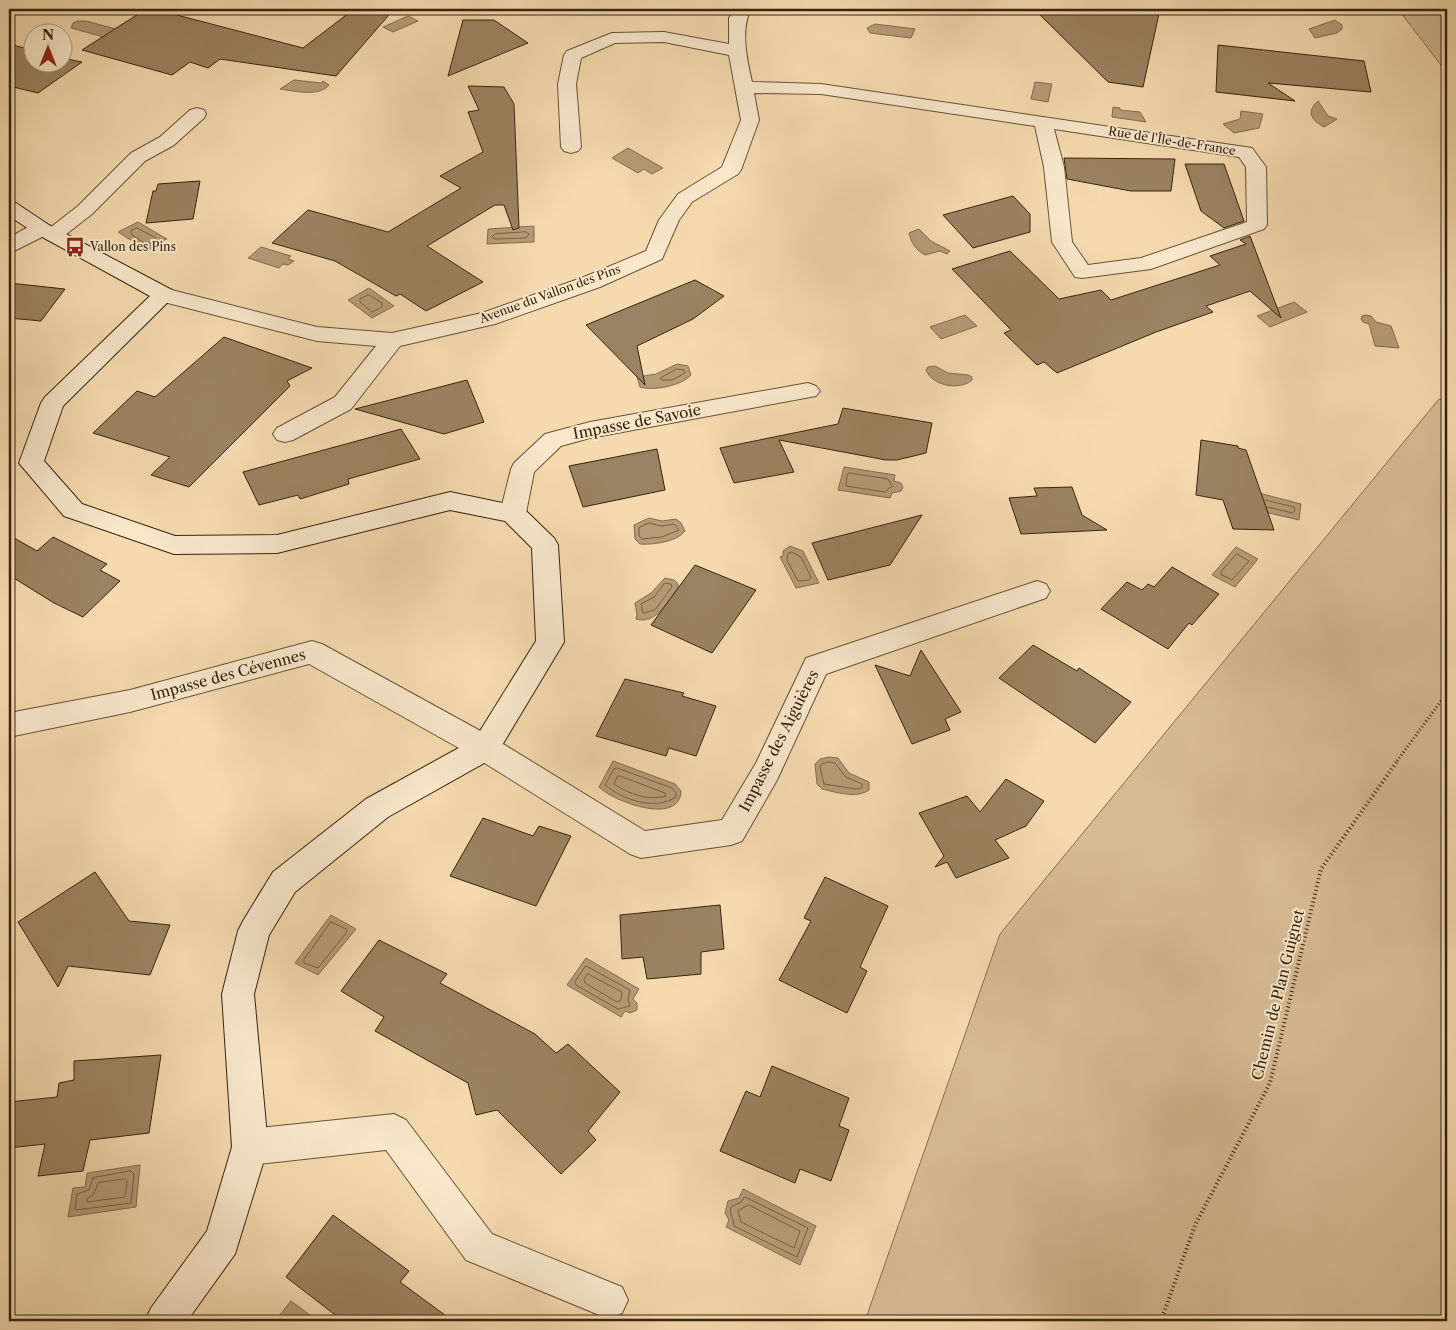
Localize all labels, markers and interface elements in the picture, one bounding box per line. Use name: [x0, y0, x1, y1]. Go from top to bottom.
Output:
north arrow: [22, 22, 72, 72]
text: N: [42, 26, 54, 44]
street label: Rue de l'Île-de-France: [1107, 122, 1237, 158]
bus stop icon: Vallon des Pins: [64, 236, 86, 258]
place label: Vallon des Pins: [89, 239, 176, 254]
street label: Avenue du Vallon des Pins: [476, 261, 622, 326]
street label: Impasse de Savoie: [571, 400, 703, 443]
street label: Impasse des Cévennes: [148, 645, 308, 704]
street label: Impasse des Aiguières: [735, 667, 823, 815]
street label: Chemin de Plan Guignet: [1247, 907, 1308, 1082]

